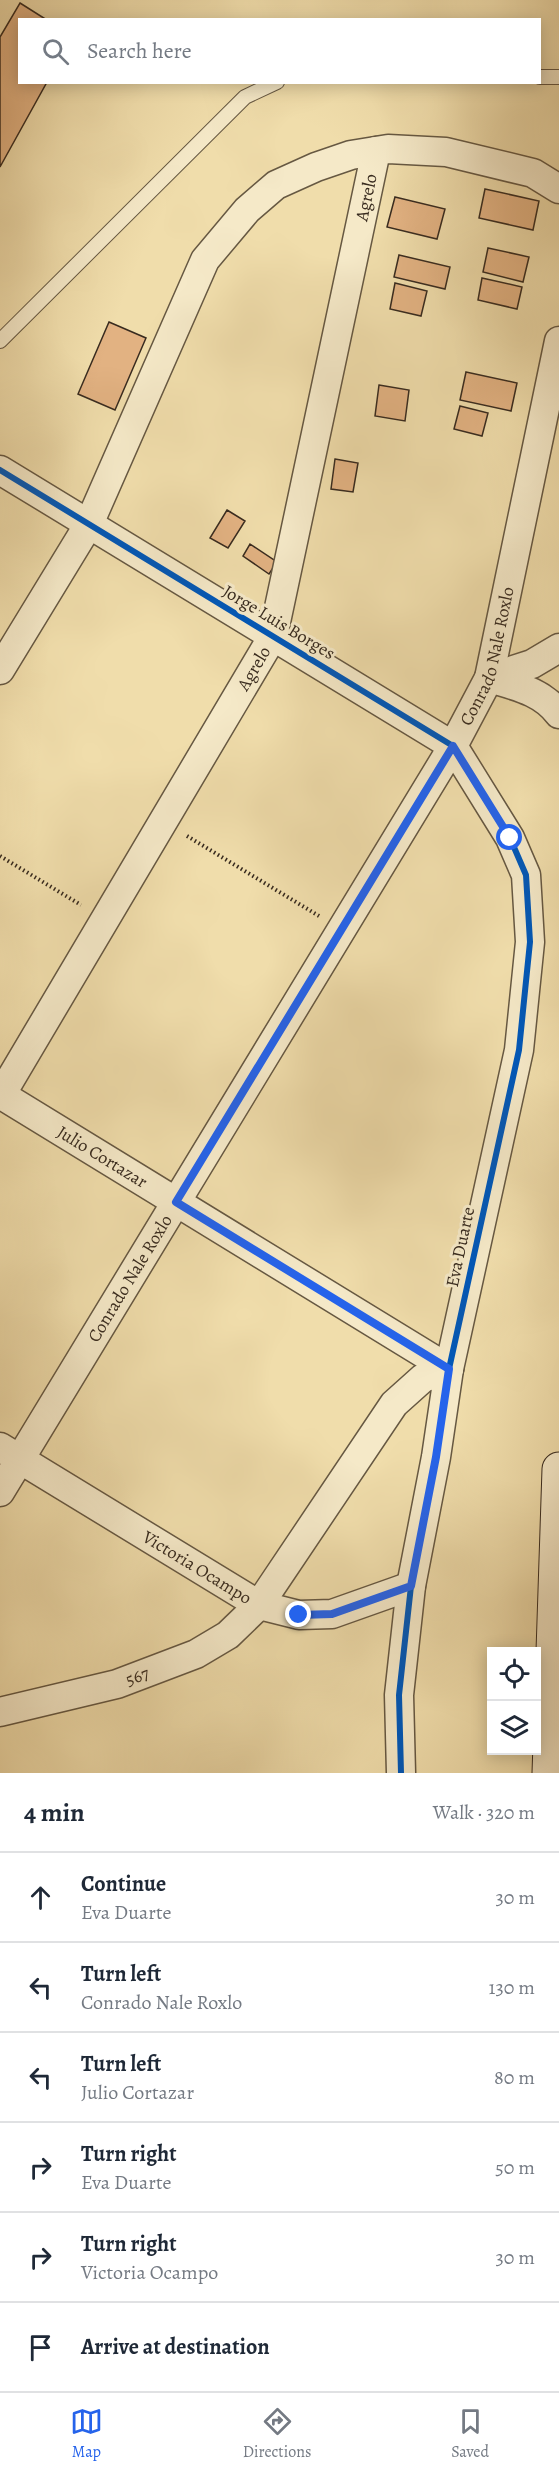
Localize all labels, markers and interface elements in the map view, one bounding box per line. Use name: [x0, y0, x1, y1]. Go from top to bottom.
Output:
search box: [18, 18, 541, 84]
icon: search: [39, 35, 72, 68]
text: Search here: [87, 36, 192, 66]
street label: Agrelo: [349, 171, 383, 224]
street label: Jorge Luis Borges: [218, 579, 340, 665]
street label: Conrado Nale Roxlo: [454, 585, 520, 730]
street label: Agrelo: [231, 642, 276, 696]
route start: [496, 824, 522, 850]
street label: Julio Cortazar: [53, 1120, 152, 1194]
street label: Eva Duarte: [440, 1205, 480, 1289]
street label: Conrado Nale Roxlo: [82, 1210, 178, 1347]
street label: Victoria Ocampo: [137, 1524, 256, 1610]
route end: [285, 1601, 311, 1627]
map controls: [487, 1647, 541, 1755]
button: locate: [487, 1647, 541, 1701]
street label: 567: [122, 1661, 153, 1692]
button: layers: [487, 1701, 541, 1755]
text: 4 min: [24, 1795, 85, 1830]
text: Walk · 320 m: [433, 1799, 535, 1826]
text: Continue: [81, 1869, 166, 1899]
icon: ahead: [24, 1881, 57, 1914]
text: 30 m: [495, 1884, 535, 1911]
text: Eva Duarte: [81, 1899, 172, 1926]
text: Turn left: [81, 1959, 161, 1989]
icon: left: [24, 1971, 57, 2004]
text: 130 m: [489, 1974, 535, 2001]
text: Conrado Nale Roxlo: [81, 1989, 242, 2016]
text: Turn left: [81, 2049, 161, 2079]
icon: left: [24, 2061, 57, 2094]
text: 80 m: [494, 2064, 535, 2091]
text: Julio Cortazar: [81, 2079, 194, 2106]
text: Turn right: [81, 2139, 177, 2169]
icon: right: [24, 2151, 57, 2184]
text: 50 m: [495, 2154, 535, 2181]
text: Eva Duarte: [81, 2169, 172, 2196]
text: Turn right: [81, 2229, 177, 2259]
icon: right: [24, 2241, 57, 2274]
text: 30 m: [495, 2244, 535, 2271]
text: Victoria Ocampo: [81, 2259, 218, 2286]
icon: arrive: [24, 2331, 57, 2364]
text: Arrive at destination: [81, 2332, 270, 2362]
tab: Map: [70, 2405, 103, 2463]
tab: Directions: [243, 2405, 311, 2463]
tab: Saved: [451, 2405, 489, 2463]

